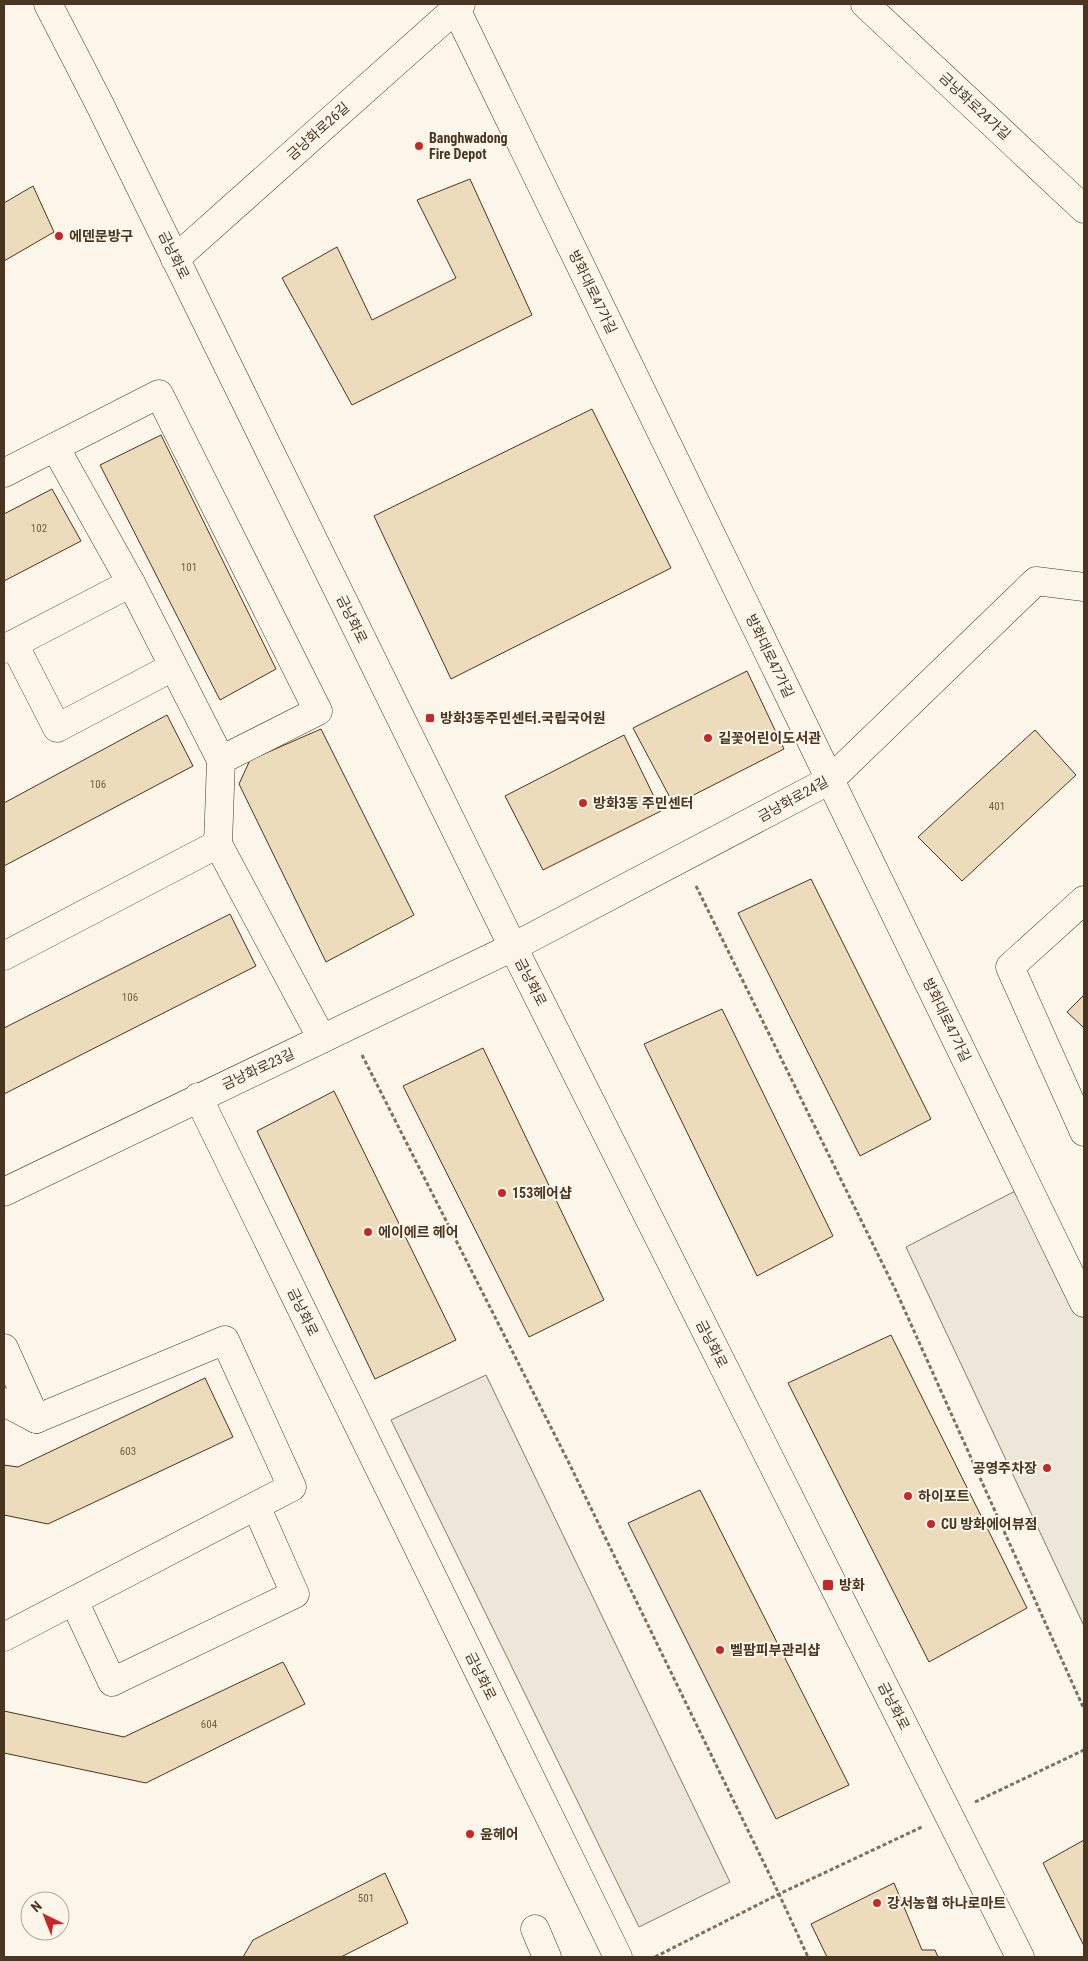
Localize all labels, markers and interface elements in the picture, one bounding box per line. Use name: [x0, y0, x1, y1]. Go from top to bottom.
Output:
street label: 금낭화로24가길: [936, 69, 1014, 143]
street label: 금낭화로26길: [284, 99, 352, 163]
place label: Banghwadong Fire Depot: [429, 130, 508, 162]
marker: Banghwadong Fire Depot: [413, 140, 425, 152]
place label: 에덴문방구: [69, 228, 134, 244]
street label: 금낭화로: [156, 228, 193, 282]
marker: 에덴문방구: [53, 230, 65, 242]
street label: 방화대로47가길: [566, 248, 620, 336]
house number: 102: [31, 522, 47, 535]
house number: 101: [181, 561, 197, 574]
street label: 금낭화로: [334, 592, 371, 646]
street label: 방화대로47가길: [743, 612, 797, 700]
place label: 방화3동주민센터.국립국어원: [440, 710, 606, 726]
marker: 방화3동주민센터.국립국어원: [424, 712, 436, 724]
place label: 길꽃어린이도서관: [718, 730, 821, 746]
marker: 길꽃어린이도서관: [702, 732, 714, 744]
street label: 금낭화로24길: [755, 773, 831, 825]
house number: 106: [90, 778, 106, 791]
place label: 방화3동 주민센터: [593, 795, 693, 811]
marker: 방화3동 주민센터: [577, 797, 589, 809]
house number: 401: [989, 800, 1005, 813]
street label: 금낭화로: [512, 955, 550, 1009]
street label: 방화대로47가길: [920, 976, 974, 1064]
house number: 106: [122, 991, 138, 1004]
street label: 금낭화로23길: [219, 1045, 297, 1093]
place label: 153헤어샵: [512, 1185, 572, 1201]
marker: 153헤어샵: [496, 1187, 508, 1199]
place label: 에이에르 헤어: [378, 1224, 459, 1240]
marker: 에이에르 헤어: [362, 1226, 374, 1238]
street label: 금낭화로: [285, 1285, 322, 1339]
street label: 금낭화로: [693, 1317, 731, 1371]
house number: 603: [120, 1445, 136, 1458]
place label: 공영주차장: [973, 1460, 1037, 1476]
marker: 공영주차장: [1041, 1462, 1053, 1474]
place label: 하이포트: [918, 1488, 970, 1504]
marker: 하이포트: [902, 1490, 914, 1502]
place label: CU 방화에어뷰점: [941, 1516, 1037, 1532]
marker: CU 방화에어뷰점: [925, 1518, 937, 1530]
place label: 방화: [839, 1577, 865, 1593]
marker: 방화: [821, 1578, 835, 1592]
place label: 벨팜피부관리샵: [730, 1642, 820, 1658]
marker: 벨팜피부관리샵: [714, 1644, 726, 1656]
street label: 금낭화로: [463, 1649, 500, 1703]
street label: 금낭화로: [875, 1679, 913, 1733]
house number: 604: [201, 1718, 218, 1731]
place label: 윤헤어: [480, 1826, 519, 1842]
marker: 윤헤어: [464, 1828, 476, 1840]
north arrow: [20, 1891, 70, 1941]
house number: 501: [358, 1892, 374, 1905]
place label: 강서농협 하나로마트: [887, 1895, 1006, 1911]
marker: 강서농협 하나로마트: [871, 1897, 883, 1909]
text: N: [28, 1898, 45, 1915]

